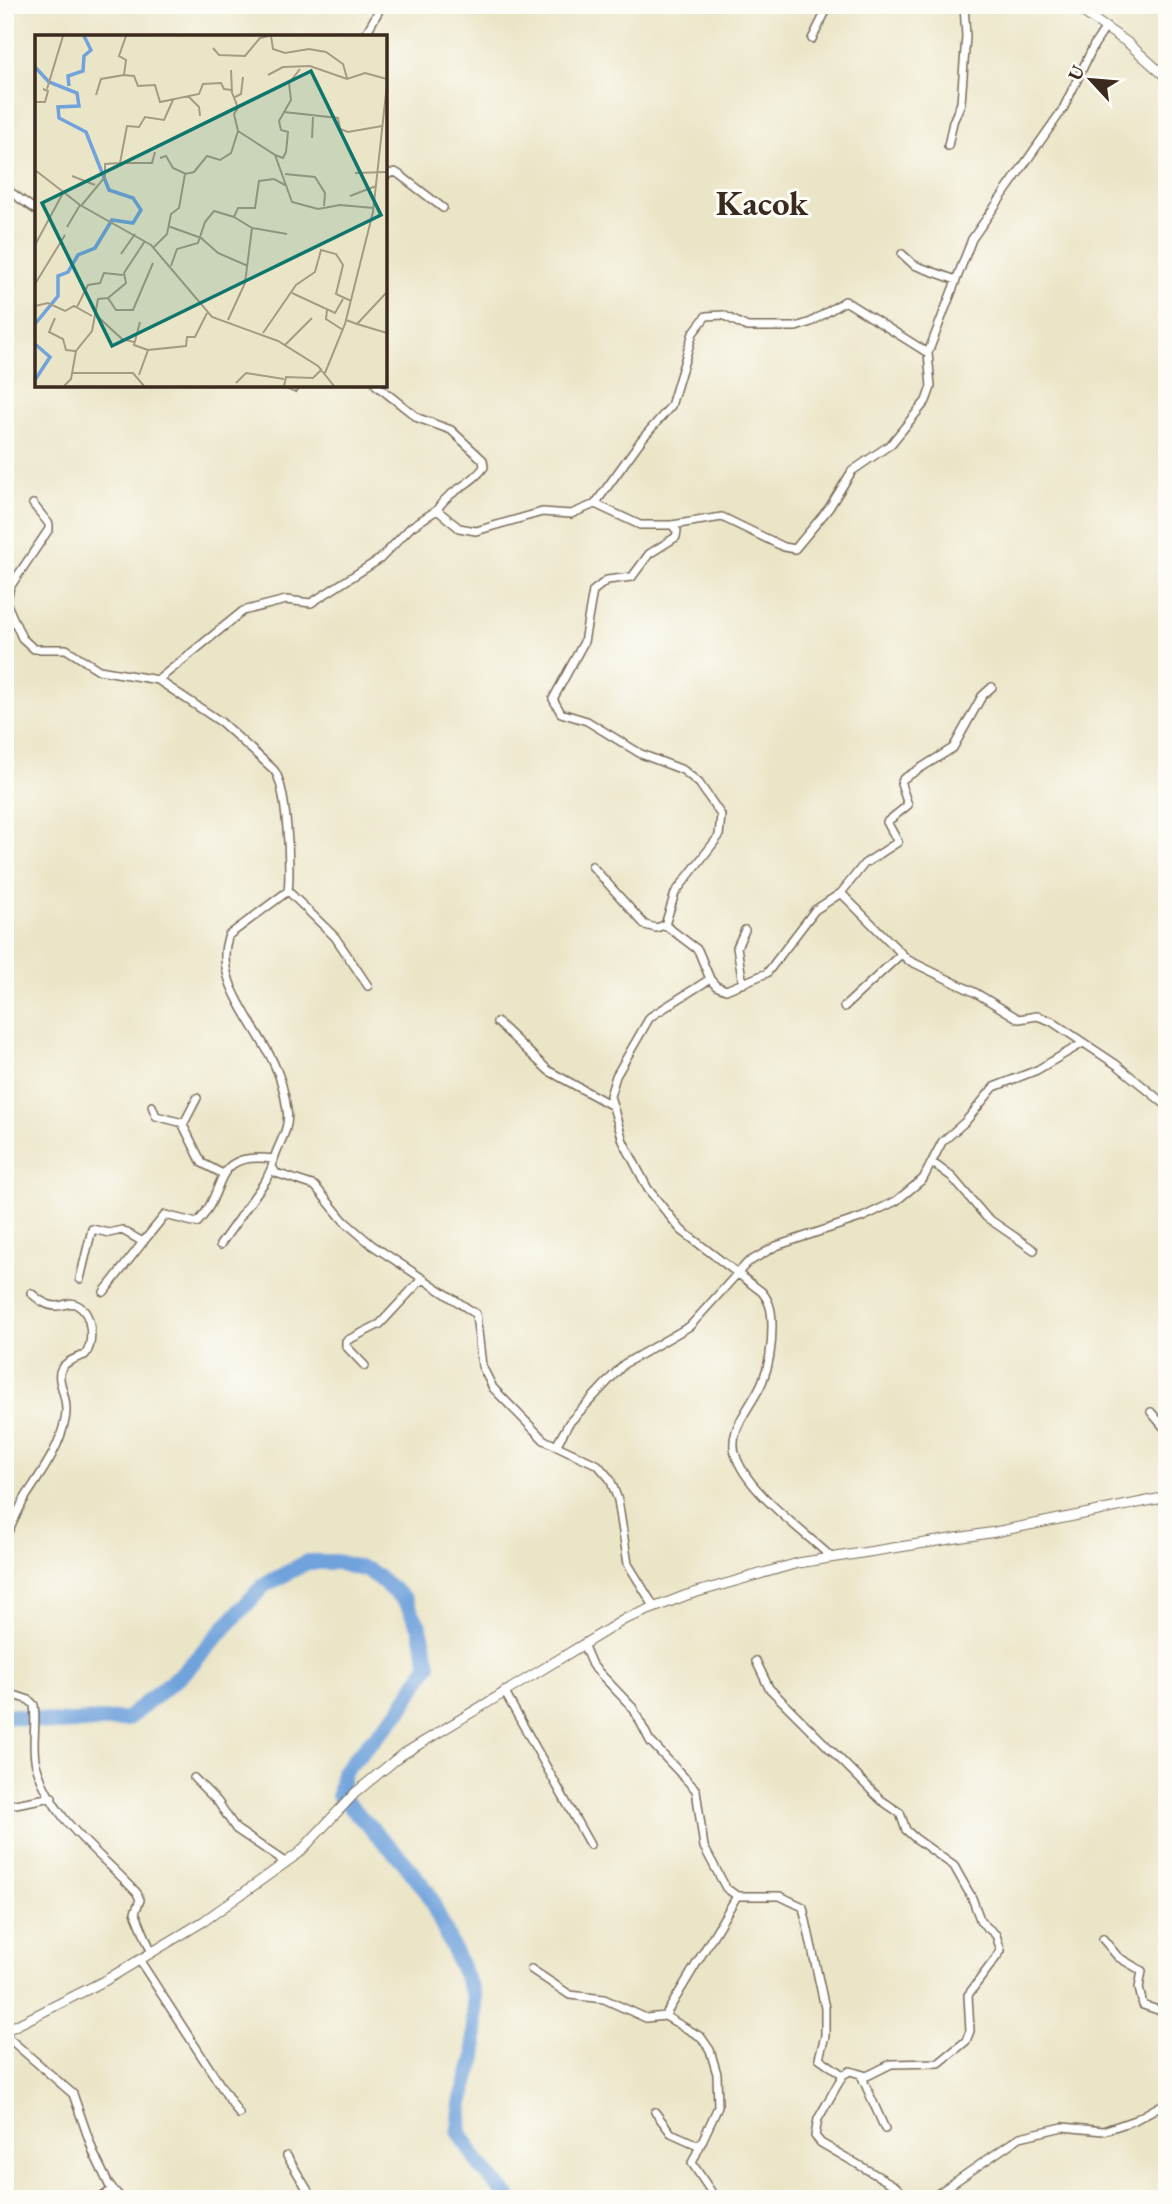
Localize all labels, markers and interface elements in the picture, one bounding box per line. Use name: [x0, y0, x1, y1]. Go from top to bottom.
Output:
inset map: [35, 35, 387, 387]
north arrow: [1056, 46, 1126, 116]
text: U: [1062, 61, 1091, 85]
district label: Kacok: [716, 180, 809, 225]

